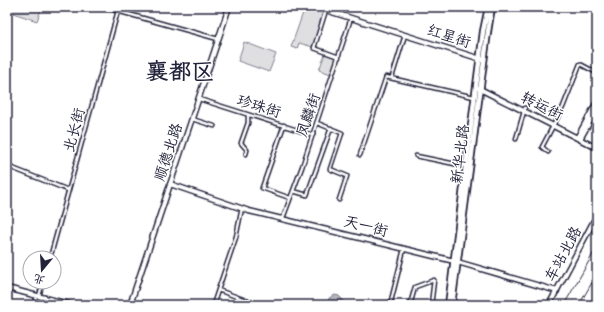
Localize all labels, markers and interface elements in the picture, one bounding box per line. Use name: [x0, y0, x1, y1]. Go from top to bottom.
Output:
street label: 红星街: [425, 20, 473, 52]
district label: 襄都区: [146, 57, 215, 85]
street label: 转运街: [518, 88, 566, 124]
street label: 珍珠街: [235, 91, 283, 121]
street label: 凤麟街: [292, 91, 324, 139]
street label: 北长街: [59, 106, 89, 154]
street label: 顺德北路: [150, 121, 186, 183]
street label: 新华北路: [447, 123, 473, 185]
street label: 天一街: [342, 212, 390, 240]
street label: 车站北路: [541, 223, 585, 285]
north arrow: [22, 250, 62, 290]
text: 北: [32, 271, 46, 287]

